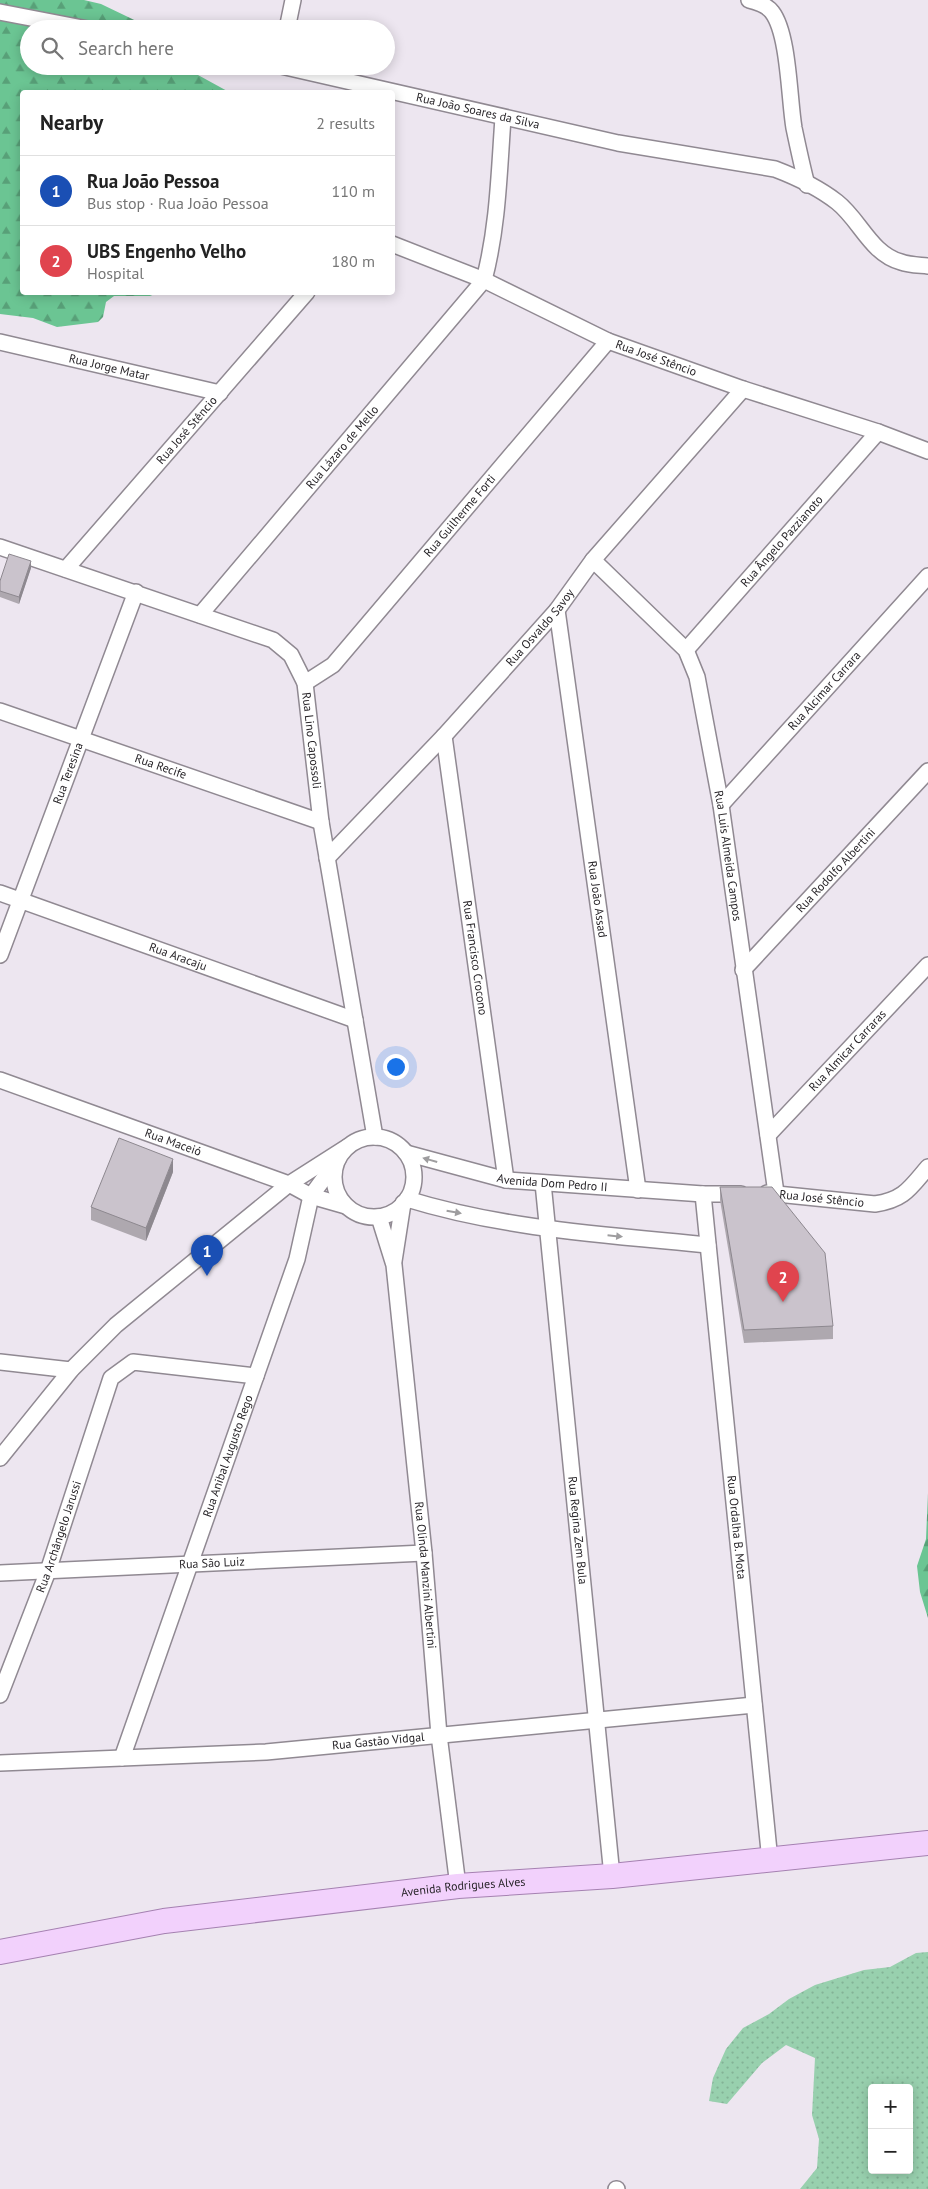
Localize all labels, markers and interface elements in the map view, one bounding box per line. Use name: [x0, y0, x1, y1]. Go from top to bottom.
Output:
search box: [20, 20, 395, 75]
icon: search: [38, 34, 66, 62]
text: Search here: [78, 36, 174, 60]
street label: Rua João Soares da Silva: [415, 89, 541, 132]
text: Nearby: [40, 109, 103, 136]
text: 2 results: [316, 113, 375, 133]
text: Rua João Pessoa: [87, 169, 219, 193]
text: 1: [51, 181, 61, 201]
text: 110 m: [332, 181, 375, 201]
text: Bus stop · Rua João Pessoa: [87, 193, 269, 213]
text: UBS Engenho Velho: [87, 239, 246, 263]
text: 2: [51, 251, 61, 271]
text: 180 m: [332, 251, 375, 271]
text: Hospital: [87, 263, 144, 283]
street label: Rua José Stêncio: [614, 336, 699, 379]
street label: Rua Jorge Matar: [68, 350, 151, 383]
street label: Rua José Stêncio: [153, 393, 220, 467]
street label: Rua Lázaro de Mello: [302, 402, 381, 492]
street label: Rua Guilherme Forti: [420, 471, 498, 560]
street label: Rua Ângelo Pazzianoto: [737, 492, 826, 590]
street label: Rua Osvaldo Savoy: [502, 585, 577, 669]
street label: Rua Alcimar Carrara: [784, 648, 863, 733]
street label: Rua Lino Capossoli: [299, 691, 325, 790]
street label: Rua Teresina: [49, 740, 86, 806]
street label: Rua Recife: [133, 750, 189, 782]
street label: Rua Luis Almeida Campos: [711, 789, 745, 922]
street label: Rua Rodolfo Albertini: [792, 825, 878, 915]
street label: Rua João Assad: [585, 860, 611, 938]
street label: Rua Francisco Crocono: [460, 899, 491, 1016]
street label: Rua Aracaju: [147, 939, 209, 973]
street label: Rua Almicar Carraras: [805, 1006, 889, 1094]
your location: [383, 1054, 409, 1080]
street label: Rua Maceió: [143, 1125, 204, 1159]
one-way arrow: [422, 1155, 437, 1163]
street label: Avenida Dom Pedro II: [496, 1170, 608, 1194]
street label: Rua José Stêncio: [779, 1186, 865, 1210]
one-way arrow: [447, 1208, 462, 1216]
one-way arrow: [607, 1232, 623, 1240]
pin: 1: [191, 1235, 223, 1276]
pin: 2: [767, 1261, 799, 1302]
street label: Rua Anibal Augusto Rego: [199, 1393, 256, 1519]
street label: Rua Ordalha B. Mota: [724, 1475, 750, 1580]
street label: Rua Regina Zem Bula: [565, 1476, 591, 1585]
street label: Rua Archângelo Jarussi: [32, 1479, 84, 1594]
street label: Rua Olinda Manzini Albertini: [412, 1501, 440, 1649]
street label: Rua São Luiz: [179, 1553, 245, 1572]
street label: Rua Gastão Vidgal: [331, 1729, 426, 1753]
street label: Avenida Rodrigues Alves: [400, 1874, 526, 1900]
map controls: [868, 2084, 913, 2174]
button: +: [868, 2084, 913, 2129]
button: −: [868, 2129, 913, 2174]

